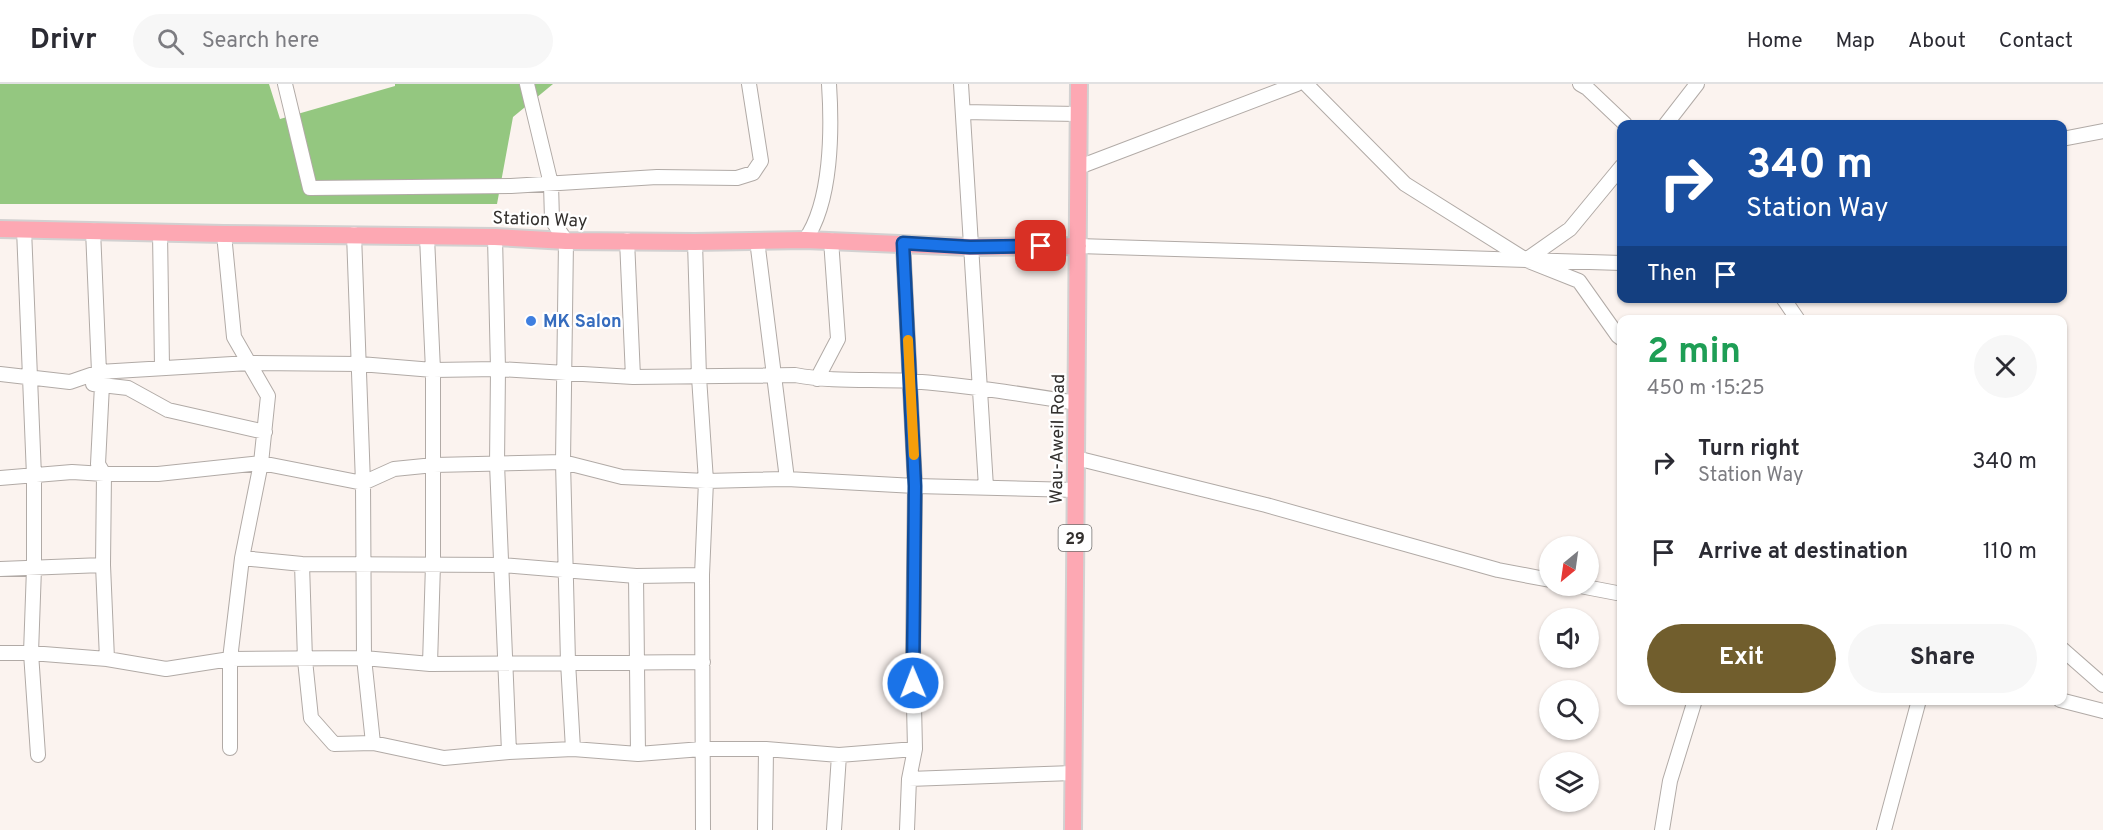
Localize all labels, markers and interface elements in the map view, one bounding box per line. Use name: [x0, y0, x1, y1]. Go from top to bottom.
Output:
search box: [133, 14, 553, 68]
text: Drivr: [30, 23, 97, 59]
icon: search: [154, 25, 187, 58]
text: Search here: [202, 28, 319, 55]
text: Home: [1747, 28, 1803, 55]
text: Map: [1836, 28, 1875, 55]
text: About: [1908, 28, 1966, 55]
text: Contact: [1999, 28, 2073, 55]
text: 340 m: [1746, 140, 1873, 193]
icon: right: [1647, 144, 1725, 222]
text: Station Way: [1746, 192, 1889, 226]
street label: Station Way: [492, 207, 588, 234]
pin: [1015, 220, 1066, 271]
icon: arrive: [1024, 229, 1057, 262]
icon: arrive: [1709, 258, 1742, 291]
text: Then: [1647, 261, 1697, 288]
place label: MK Salon: [543, 311, 622, 334]
marker: MK Salon: [524, 314, 538, 328]
text: 2 min: [1647, 330, 1741, 376]
button: close: [1974, 335, 2037, 398]
street label: Wau-Aweil Road: [1046, 374, 1071, 504]
text: 450 m · 15:25: [1647, 376, 1765, 402]
text: Turn right: [1698, 436, 1800, 463]
icon: right: [1647, 446, 1680, 479]
text: 340 m: [1972, 449, 2037, 476]
text: Station Way: [1698, 463, 1804, 489]
road number: 29: [1058, 525, 1092, 551]
north arrow: [1539, 536, 1599, 596]
map controls: [1539, 536, 1599, 812]
icon: arrive: [1647, 536, 1680, 569]
text: Arrive at destination: [1698, 539, 1908, 566]
text: 110 m: [1983, 539, 2037, 566]
button: sound: [1539, 608, 1599, 668]
button: Exit: [1647, 624, 1836, 693]
button: Share: [1848, 624, 2037, 693]
position arrow: [881, 651, 945, 715]
button: search: [1539, 680, 1599, 740]
button: layers: [1539, 752, 1599, 812]

